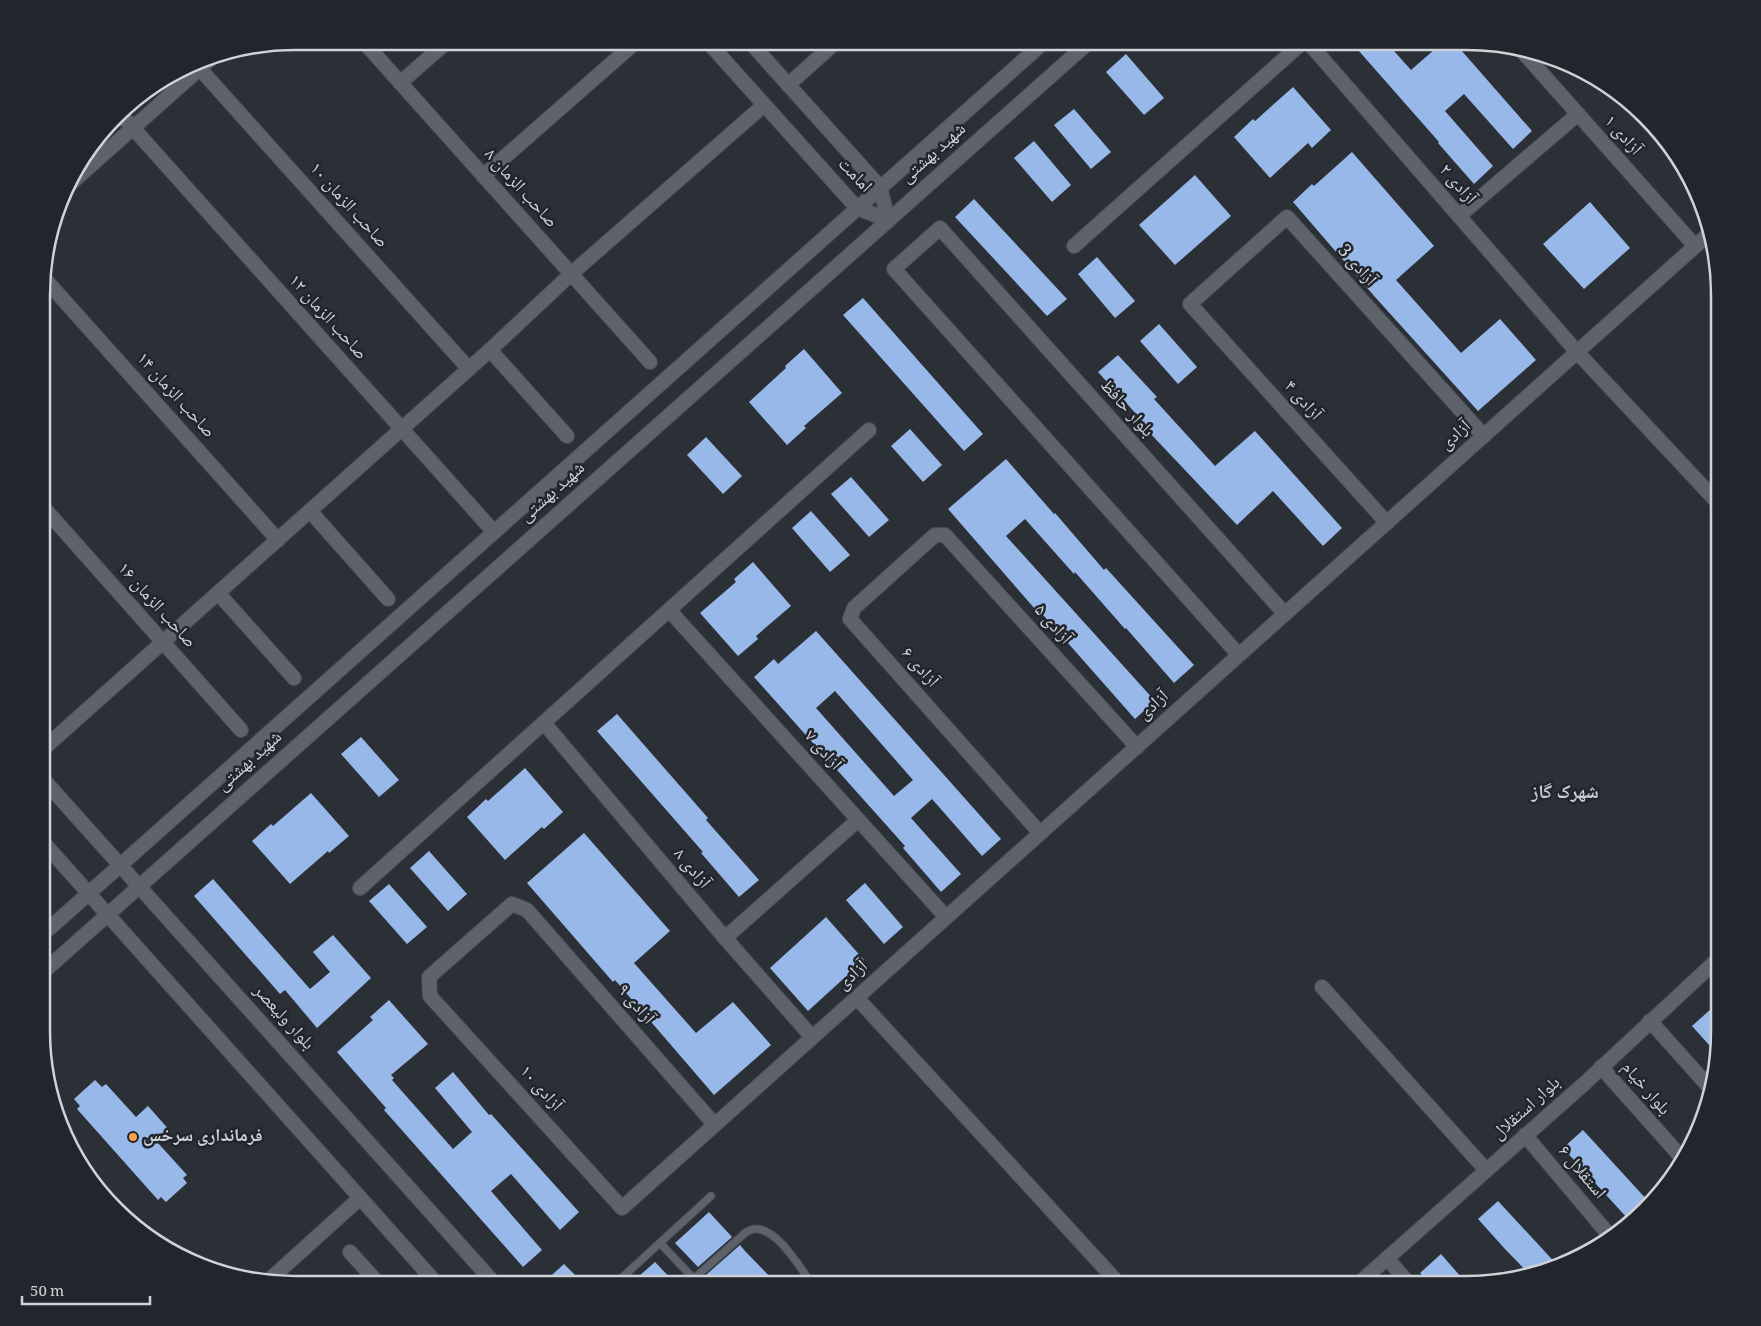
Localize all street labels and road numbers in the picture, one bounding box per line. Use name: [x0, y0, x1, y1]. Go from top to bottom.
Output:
street label: آزادی ۱: [1595, 109, 1649, 164]
street label: شهید بهشتی: [894, 116, 974, 192]
street label: صاحب الزمان ۸: [476, 142, 564, 236]
street label: امامت: [829, 151, 879, 201]
street label: صاحب الزمان ۱۰: [301, 156, 395, 256]
street label: آزادی ۲: [1431, 158, 1484, 213]
street label: آزادی 3: [1329, 238, 1384, 294]
street label: صاحب الزمان ۱۲: [280, 268, 374, 368]
street label: صاحب الزمان ۱۴: [128, 346, 222, 446]
street label: بلوار حافظ: [1091, 373, 1161, 445]
street label: آزادی ۴: [1275, 374, 1329, 429]
street label: آزادی: [1433, 413, 1479, 459]
street label: شهید بهشتی: [513, 455, 593, 531]
street label: صاحب الزمان ۱۶: [109, 556, 203, 656]
street label: آزادی ۵: [1025, 598, 1079, 653]
street label: آزادی ۶: [892, 641, 946, 696]
street label: آزادی: [1131, 683, 1177, 729]
street label: شهید بهشتی: [210, 724, 290, 800]
street label: آزادی ۷: [795, 724, 849, 779]
street label: آزادی ۸: [665, 842, 718, 897]
street label: آزادی: [830, 953, 876, 999]
street label: بلوار ولیعصر: [244, 977, 321, 1058]
street label: آزادی ۹: [609, 978, 662, 1033]
street label: بلوار خیام: [1613, 1055, 1677, 1123]
street label: آزادی ۱۰: [511, 1059, 570, 1120]
street label: بلوار استقلال: [1486, 1070, 1568, 1148]
street label: استقلال ۶: [1549, 1139, 1613, 1207]

